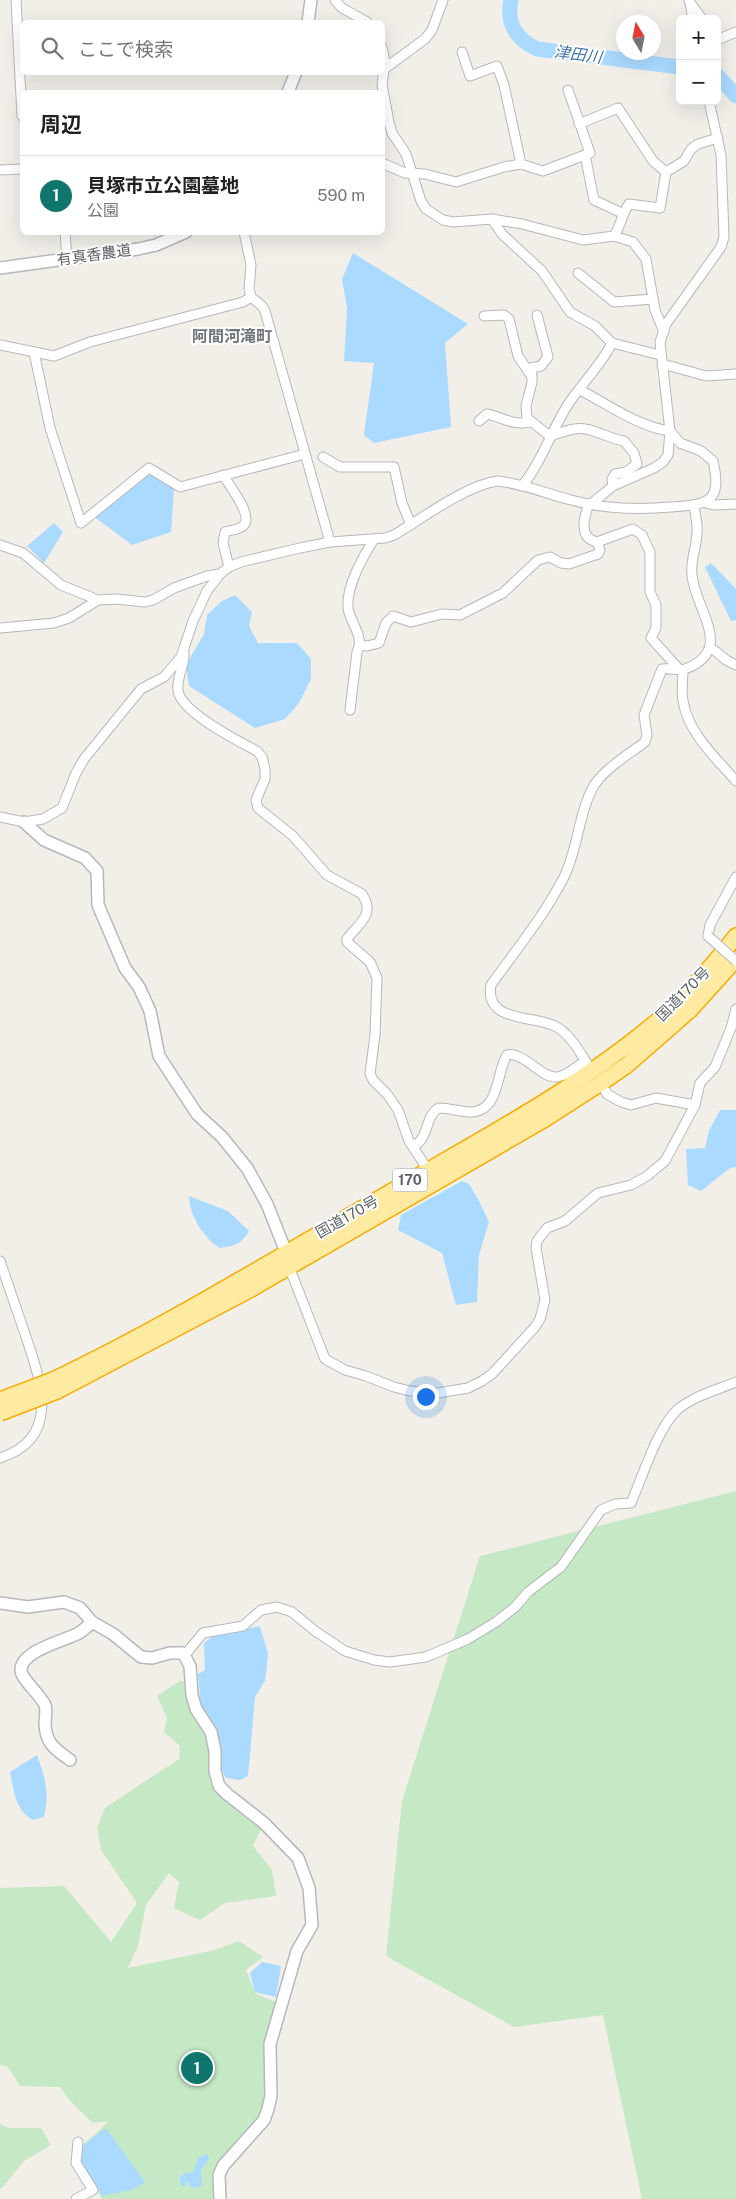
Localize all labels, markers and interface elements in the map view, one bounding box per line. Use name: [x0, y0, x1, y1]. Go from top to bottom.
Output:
north arrow: [616, 15, 661, 60]
map controls: [676, 15, 721, 105]
button: +: [676, 15, 721, 60]
search box: [20, 20, 385, 75]
icon: search: [38, 34, 66, 62]
text: ここで検索: [78, 38, 173, 60]
water label: 津田川: [553, 42, 605, 67]
button: −: [676, 60, 721, 105]
text: 周辺: [40, 112, 82, 137]
text: 貝塚市立公園墓地: [87, 174, 239, 196]
text: 1: [53, 186, 59, 205]
text: 590 m: [317, 186, 365, 205]
text: 公園: [87, 201, 119, 220]
street label: 有真香農道: [56, 241, 132, 268]
district label: 阿間河滝町: [192, 327, 272, 346]
street label: 国道170号: [652, 963, 713, 1024]
road number: 170: [392, 1168, 428, 1192]
street label: 国道170号: [313, 1192, 381, 1241]
your location: [413, 1384, 439, 1410]
pin: 1: [181, 2049, 213, 2087]

